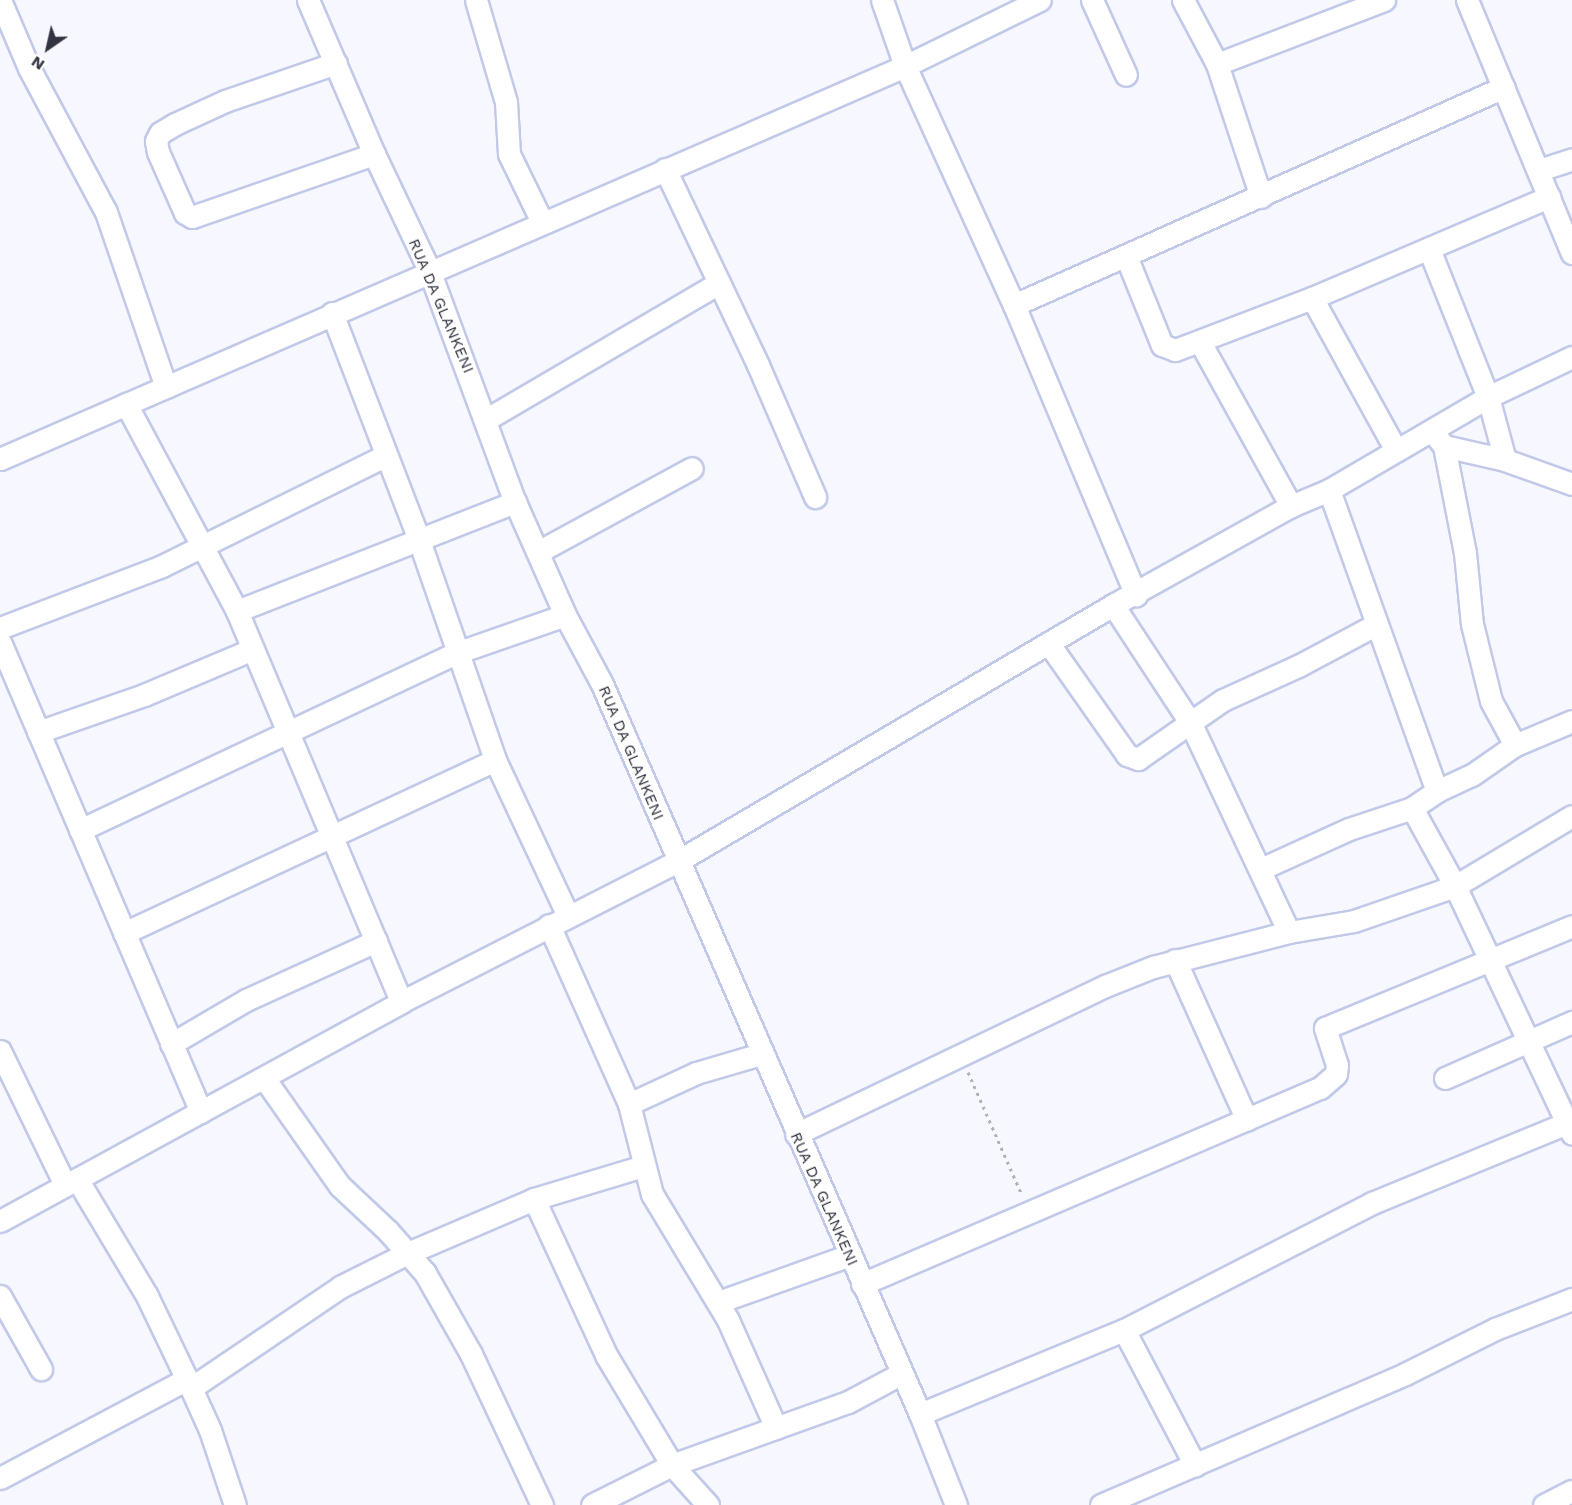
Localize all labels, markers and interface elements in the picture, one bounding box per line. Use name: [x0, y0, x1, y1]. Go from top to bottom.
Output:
north arrow: [18, 18, 78, 78]
text: N: [27, 52, 48, 75]
street label: RUA DA GLANKENI: [404, 235, 478, 377]
street label: RUA DA GLANKENI: [594, 682, 668, 824]
street label: RUA DA GLANKENI: [786, 1129, 862, 1269]

